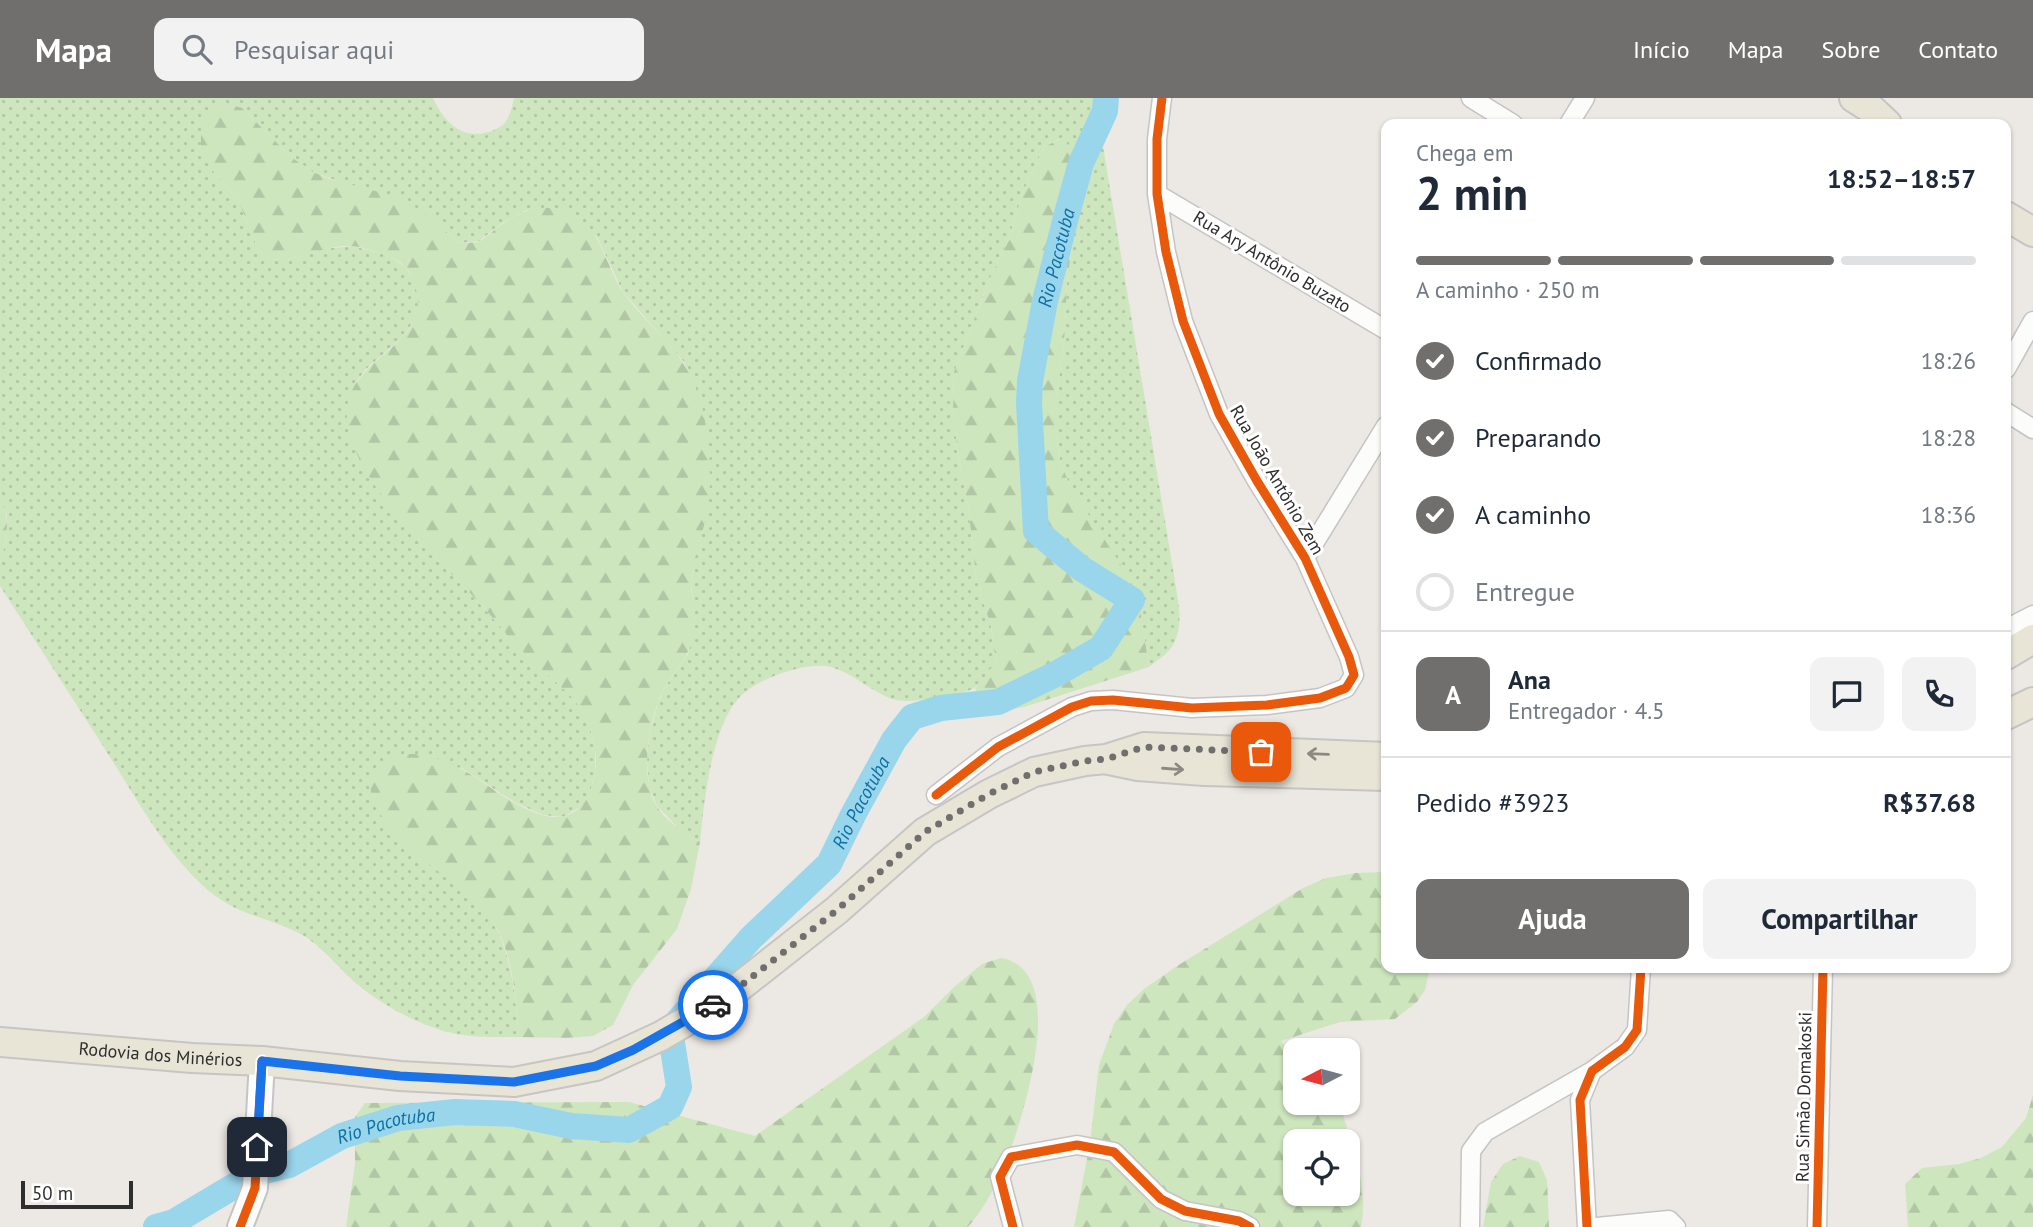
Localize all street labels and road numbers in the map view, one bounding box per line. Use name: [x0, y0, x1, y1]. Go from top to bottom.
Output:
street label: Rua Ary Antônio Buzato: [1189, 205, 1355, 318]
street label: Rua João Antônio Zem: [1225, 401, 1330, 559]
street label: Rua Simão Domakoski: [1791, 1012, 1816, 1182]
street label: Rodovia dos Minérios: [78, 1037, 243, 1071]

